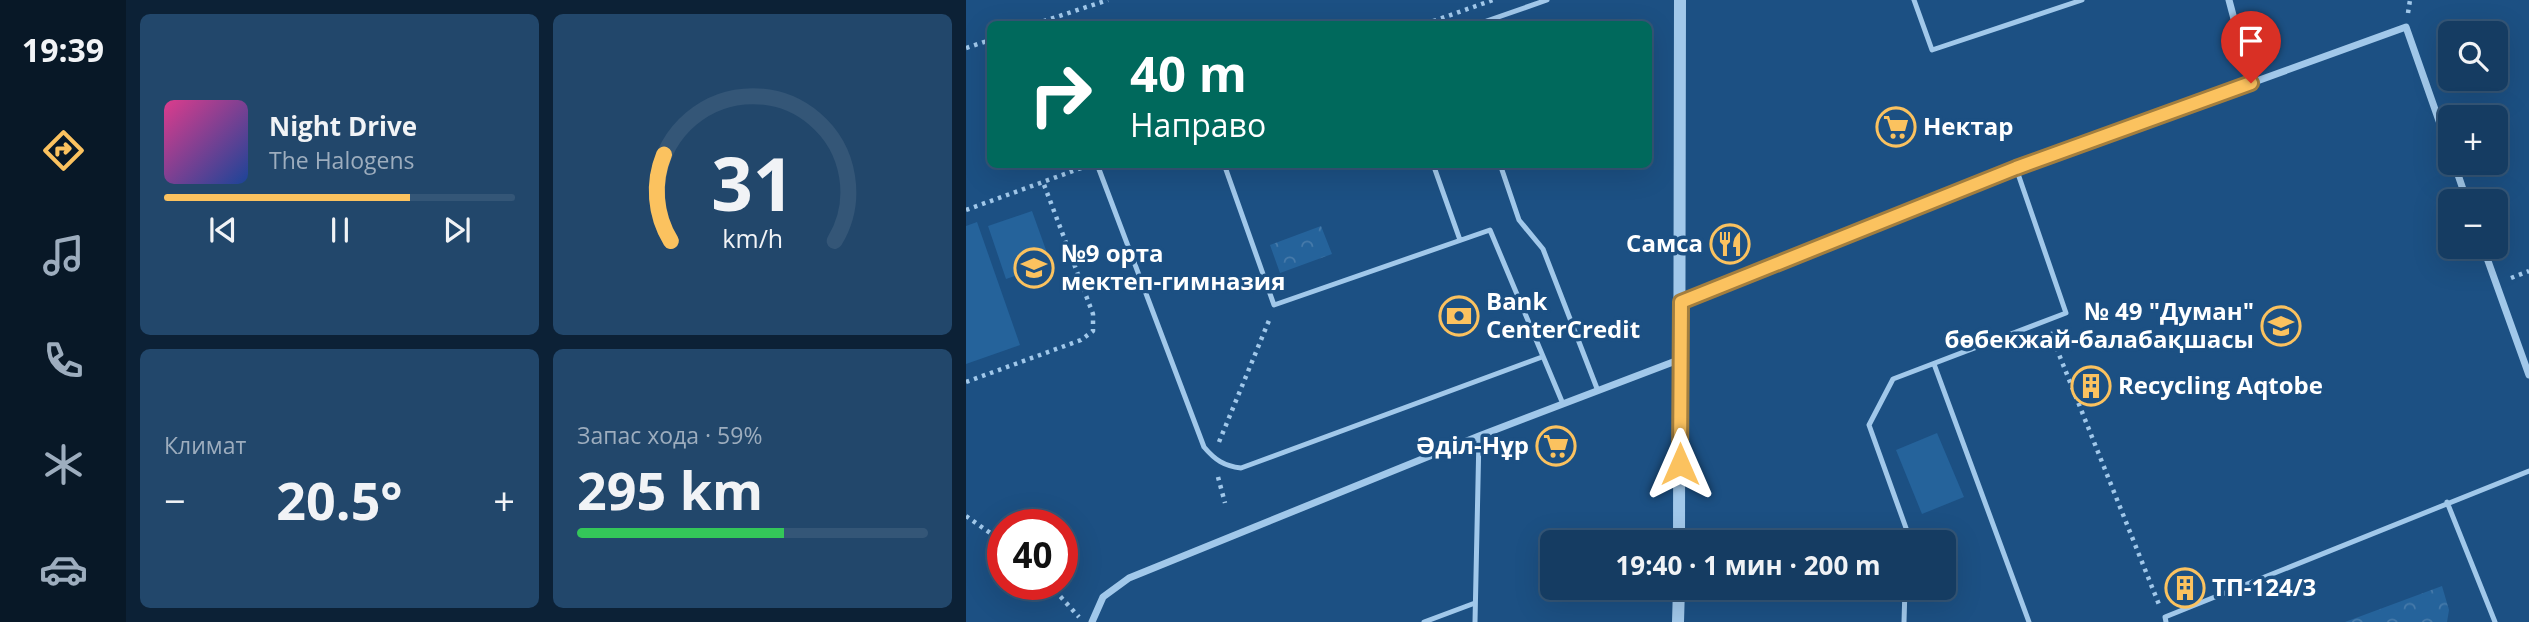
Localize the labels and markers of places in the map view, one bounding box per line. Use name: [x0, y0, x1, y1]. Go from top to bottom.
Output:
pin: [2221, 11, 2281, 83]
supermarket icon: Нектар: [1875, 106, 1917, 148]
place label: Нектар: [1923, 109, 2013, 142]
restaurant icon: Самса: [1709, 223, 1751, 265]
place label: Самса: [1626, 226, 1703, 259]
place label: №9 орта мектеп-гимназия: [1061, 236, 1285, 297]
school or university icon: №9 орта мектеп-гимназия: [1013, 247, 1055, 289]
place label: Bank CenterCredit: [1486, 284, 1640, 345]
place label: № 49 "Думан" бөбекжай-балабақшасы: [1944, 294, 2254, 355]
bank icon: Bank CenterCredit: [1438, 295, 1480, 337]
school or university icon: № 49 "Думан" бөбекжай-балабақшасы: [2260, 305, 2302, 347]
building icon: Recycling Aqtobe: [2070, 365, 2112, 407]
place label: Recycling Aqtobe: [2118, 368, 2323, 401]
supermarket icon: Әділ-Нұр: [1535, 425, 1577, 467]
place label: Әділ-Нұр: [1416, 428, 1529, 461]
building icon: ТП-124/3: [2164, 567, 2206, 609]
place label: ТП-124/3: [2212, 570, 2316, 603]

